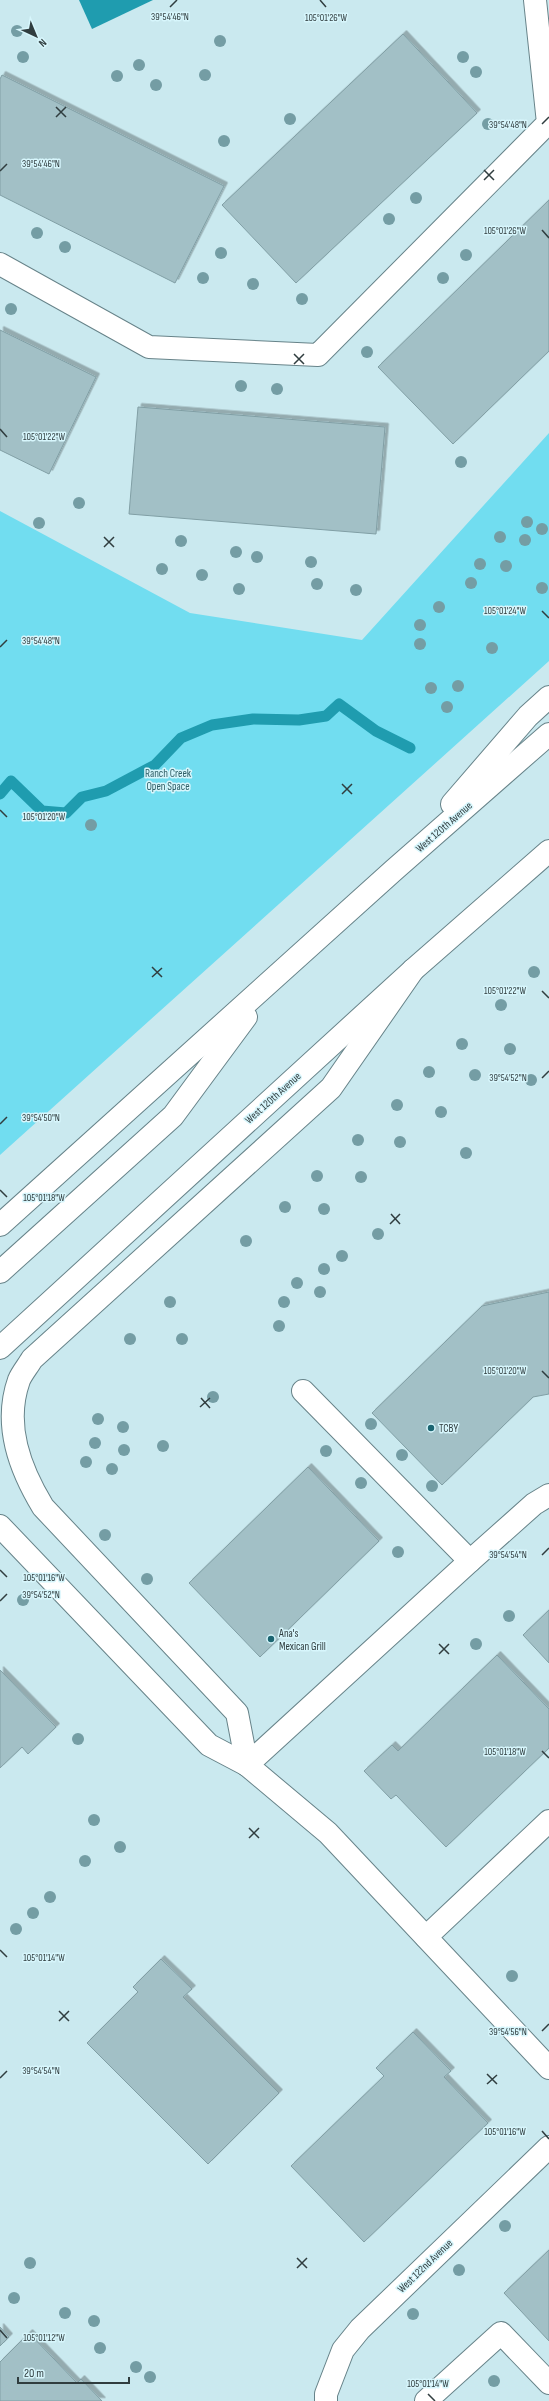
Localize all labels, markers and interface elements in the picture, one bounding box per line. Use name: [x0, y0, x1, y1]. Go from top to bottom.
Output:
text: 39°54'46"N: [151, 11, 189, 23]
text: 105°01'26"W: [305, 12, 348, 24]
north arrow: [16, 16, 56, 56]
text: N: [36, 36, 49, 50]
text: 39°54'48"N: [489, 119, 527, 131]
text: 39°54'46"N: [22, 158, 60, 170]
text: 105°01'26"W: [484, 225, 527, 237]
text: 105°01'22"W: [23, 431, 65, 443]
text: 105°01'24"W: [484, 605, 526, 617]
text: 39°54'48"N: [22, 635, 60, 647]
park label: Ranch Creek Open Space: [145, 767, 192, 793]
street label: West 120th Avenue: [413, 799, 475, 855]
text: 105°01'20"W: [23, 811, 66, 823]
text: 105°01'22"W: [484, 985, 526, 997]
street label: West 120th Avenue: [242, 1070, 304, 1126]
text: 39°54'52"N: [489, 1072, 527, 1084]
text: 39°54'50"N: [22, 1112, 60, 1124]
text: 105°01'18"W: [23, 1192, 65, 1204]
text: 105°01'20"W: [484, 1365, 527, 1377]
place label: TCBY: [439, 1422, 458, 1435]
marker: TCBY: [426, 1423, 436, 1433]
text: 39°54'54"N: [489, 1549, 527, 1561]
text: 105°01'16"W: [23, 1572, 65, 1584]
text: 39°54'52"N: [22, 1589, 60, 1601]
place label: Ana's Mexican Grill: [278, 1627, 326, 1653]
marker: Ana's Mexican Grill: [266, 1634, 276, 1644]
text: 105°01'18"W: [484, 1746, 526, 1758]
text: 105°01'14"W: [23, 1952, 65, 1964]
text: 39°54'56"N: [489, 2026, 527, 2038]
text: 39°54'54"N: [22, 2065, 60, 2077]
text: 105°01'16"W: [484, 2126, 526, 2138]
street label: West 122nd Avenue: [395, 2237, 455, 2295]
text: 105°01'12"W: [23, 2332, 65, 2344]
scale bar: [18, 2359, 129, 2385]
text: 20 m: [24, 2366, 44, 2381]
text: 105°01'14"W: [407, 2378, 449, 2390]

